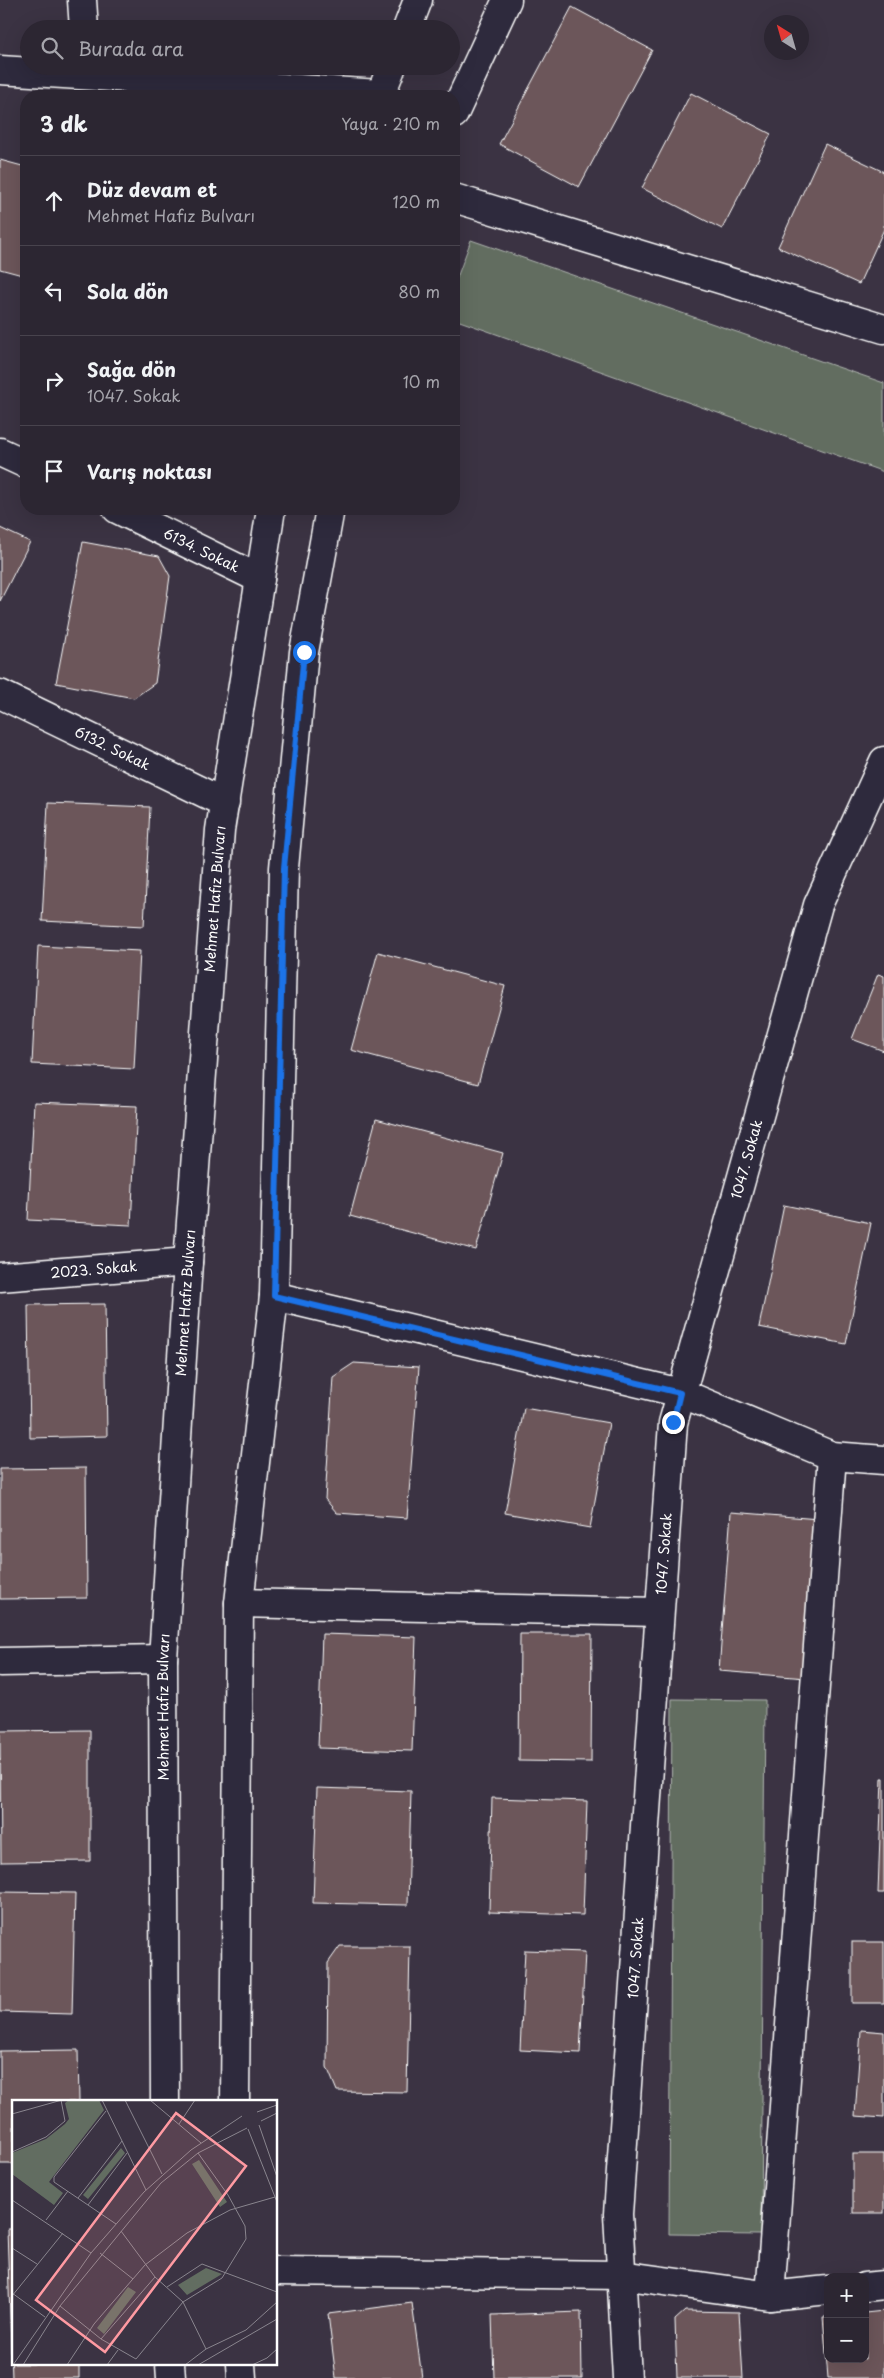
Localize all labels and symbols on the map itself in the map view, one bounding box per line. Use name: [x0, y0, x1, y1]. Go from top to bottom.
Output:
north arrow: [764, 15, 809, 60]
street label: 6134. Sokak: [160, 522, 243, 577]
route start: [293, 641, 316, 664]
street label: 6132. Sokak: [71, 721, 154, 775]
street label: Mehmet Hafız Bulvarı: [199, 824, 231, 973]
street label: 1047. Sokak: [725, 1117, 767, 1201]
street label: Mehmet Hafız Bulvarı: [170, 1229, 200, 1377]
street label: 2023. Sokak: [49, 1255, 138, 1283]
route end: [662, 1411, 685, 1434]
street label: 1047. Sokak: [650, 1512, 677, 1595]
street label: Mehmet Hafız Bulvarı: [152, 1633, 175, 1781]
street label: 1047. Sokak: [622, 1916, 649, 1999]
inset map: [12, 2100, 278, 2366]

